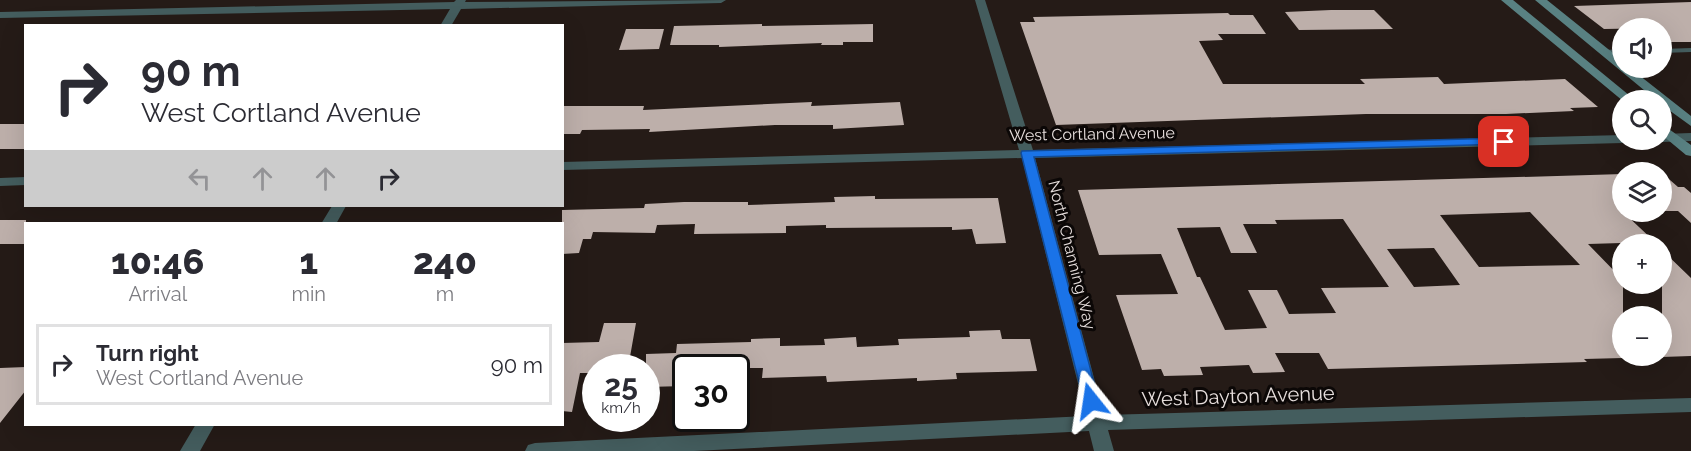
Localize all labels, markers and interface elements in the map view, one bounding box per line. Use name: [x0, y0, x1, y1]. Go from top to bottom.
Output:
map controls: [1612, 18, 1672, 366]
button: sound: [1612, 18, 1672, 78]
text: 90 m: [141, 47, 241, 96]
icon: right: [42, 48, 120, 126]
button: search: [1612, 90, 1672, 150]
text: West Cortland Avenue: [141, 97, 421, 128]
pin: [1478, 116, 1529, 167]
street label: West Cortland Avenue: [1009, 123, 1175, 145]
icon: arrive: [1487, 125, 1520, 158]
icon: left: [183, 162, 216, 195]
icon: ahead: [246, 162, 279, 195]
icon: ahead: [309, 162, 342, 195]
icon: right: [372, 162, 405, 195]
button: layers: [1612, 162, 1672, 222]
street label: North Channing Way: [1044, 178, 1100, 332]
button: +: [1612, 234, 1672, 294]
text: 10:46: [111, 240, 204, 282]
text: 1: [299, 240, 318, 282]
text: 240: [413, 240, 477, 282]
text: Arrival: [128, 282, 187, 306]
text: min: [292, 282, 326, 306]
text: m: [436, 282, 454, 306]
button: −: [1612, 306, 1672, 366]
text: Turn right: [96, 340, 199, 366]
icon: right: [45, 348, 78, 381]
text: 90 m: [491, 352, 543, 378]
speed limit sign: 30: [672, 354, 750, 432]
text: West Cortland Avenue: [96, 366, 303, 390]
text: 25: [604, 368, 638, 403]
position arrow: [1059, 369, 1123, 433]
street label: West Dayton Avenue: [1141, 381, 1335, 411]
text: km/h: [601, 399, 641, 417]

